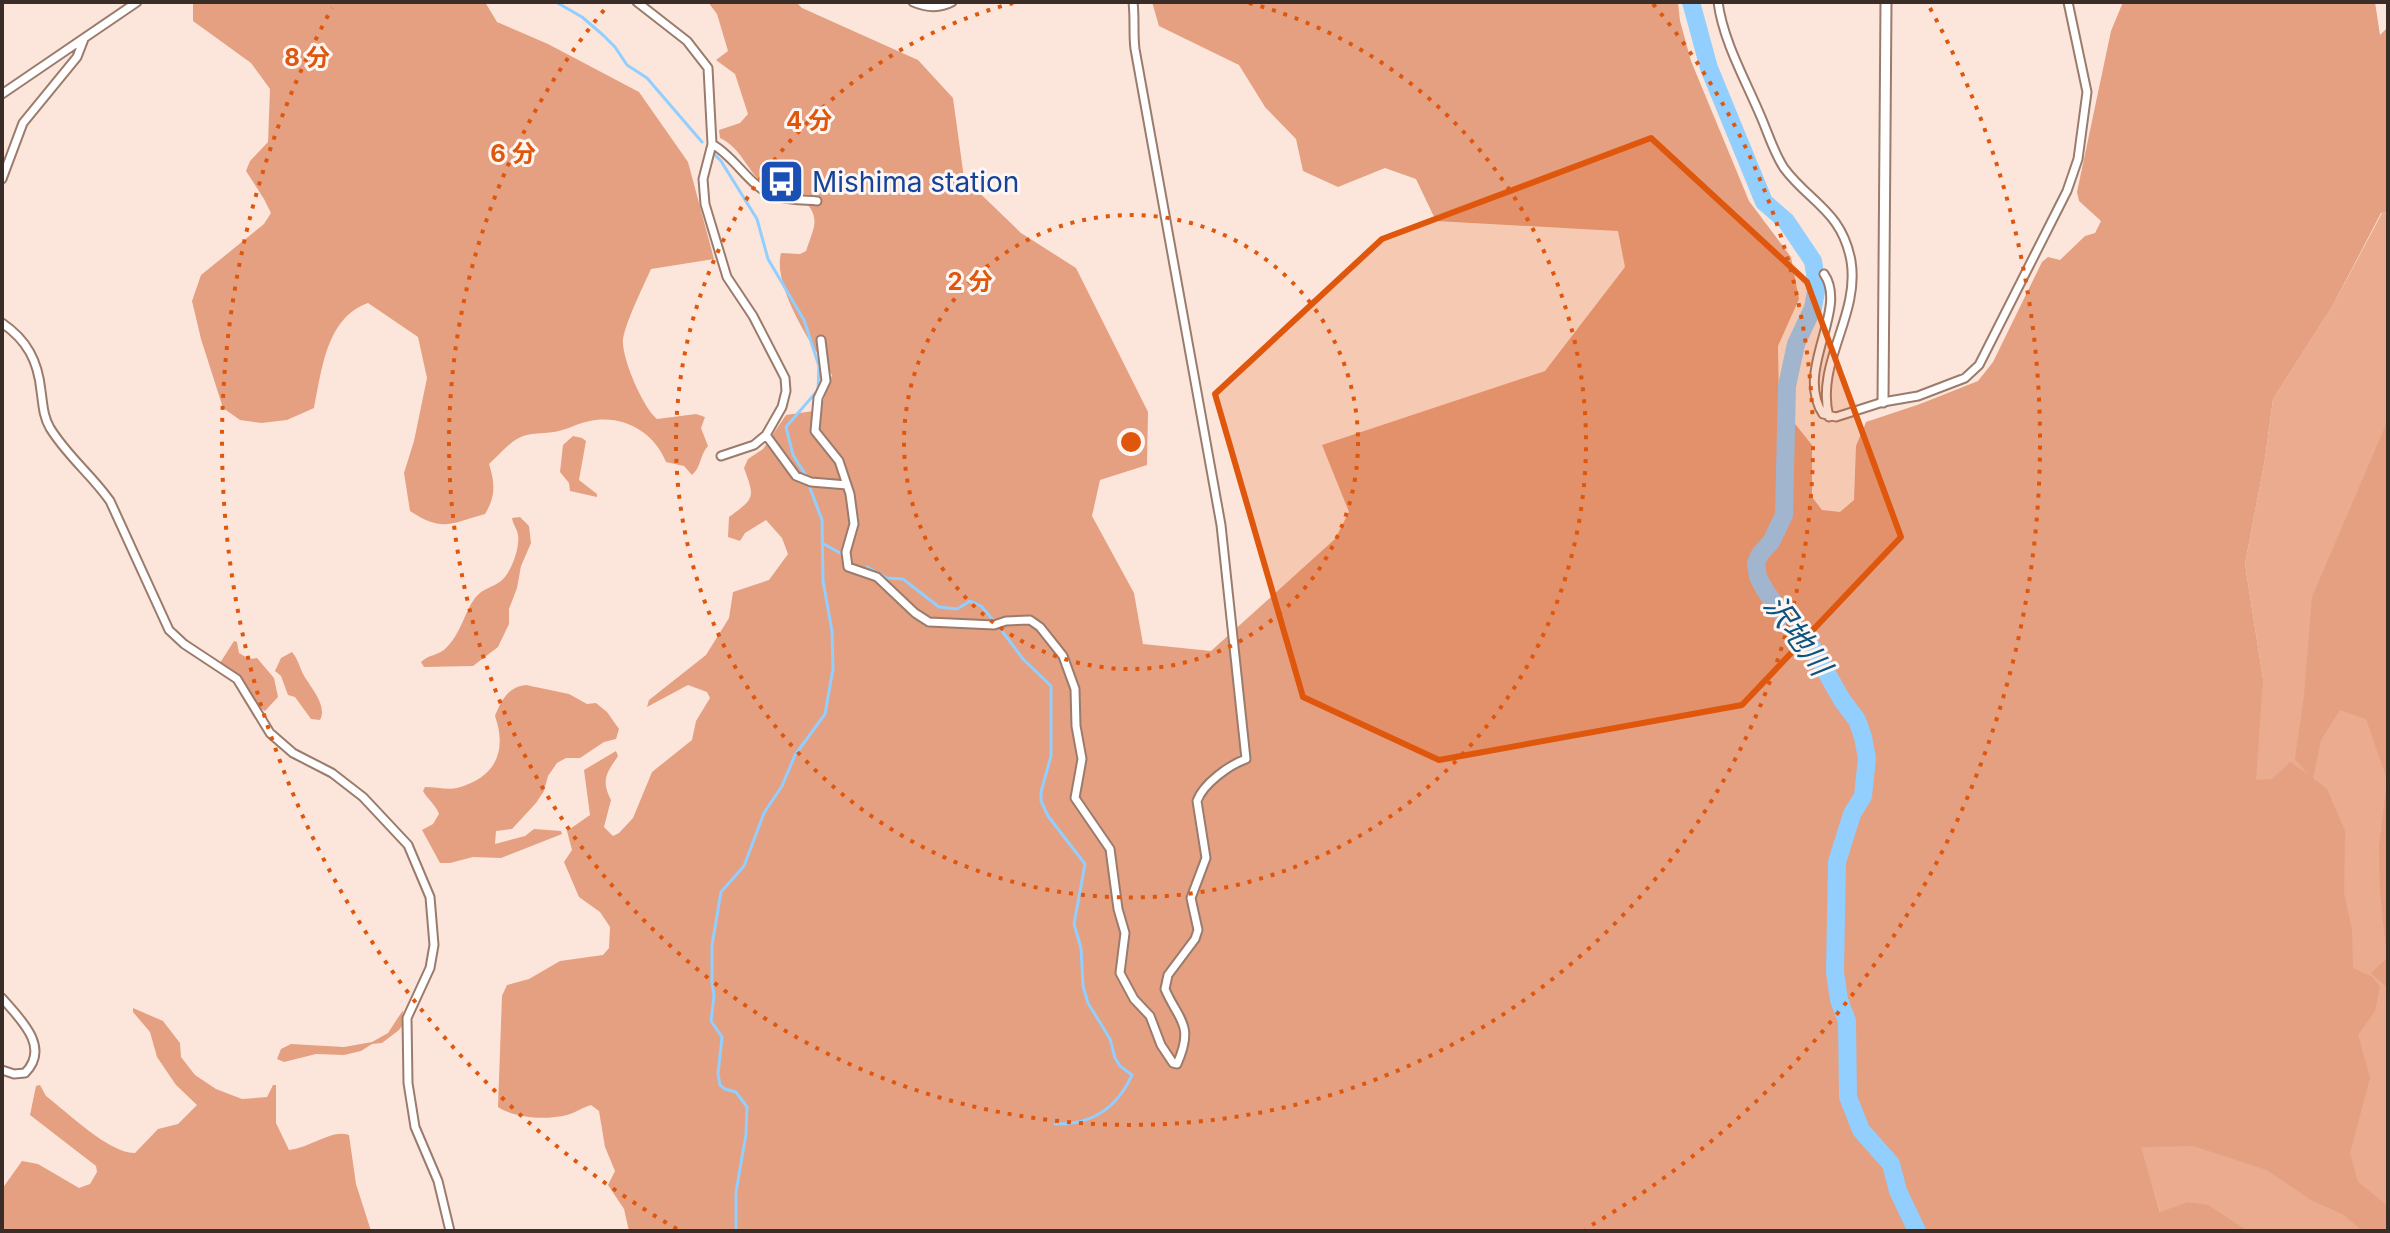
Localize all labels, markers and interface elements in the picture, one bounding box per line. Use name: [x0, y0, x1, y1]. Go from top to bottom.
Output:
text: 8 分: [284, 43, 330, 72]
text: 4 分: [786, 106, 832, 135]
text: 6 分: [490, 139, 536, 168]
bus stop icon: Mishima station: [757, 158, 805, 206]
place label: Mishima station: [812, 165, 1019, 199]
text: 2 分: [948, 267, 992, 296]
centre of rings: [1117, 428, 1145, 456]
water label: 沢地川: [1757, 588, 1841, 684]

